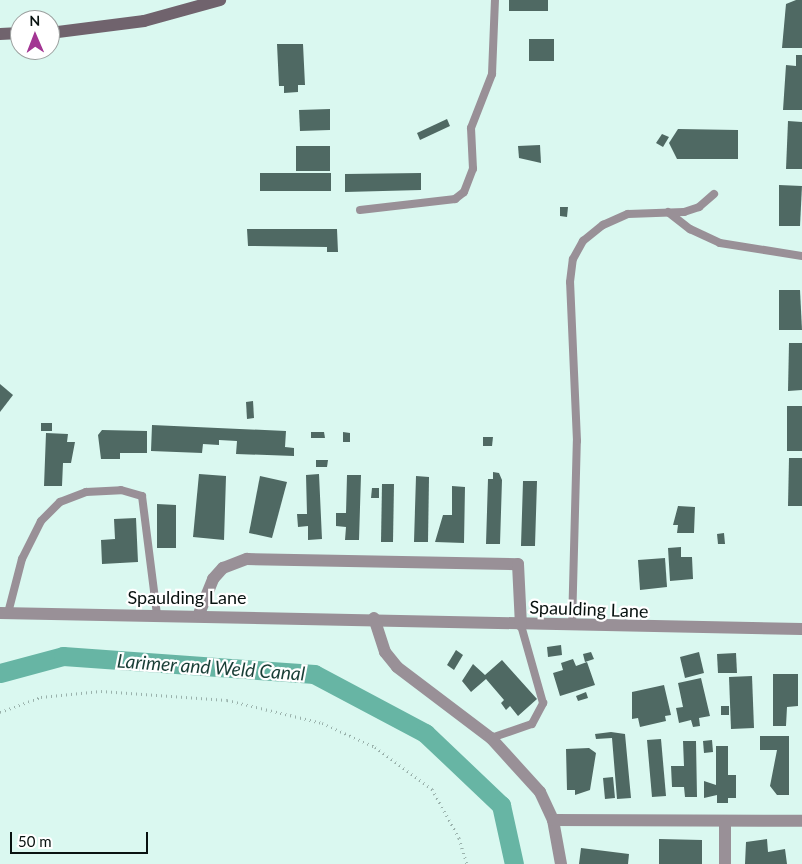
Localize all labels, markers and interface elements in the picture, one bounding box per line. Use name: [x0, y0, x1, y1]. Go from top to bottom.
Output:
north arrow: [10, 10, 60, 60]
text: N: [29, 12, 40, 29]
street label: Spaulding Lane: [127, 586, 247, 608]
street label: Spaulding Lane: [529, 596, 649, 622]
water label: Larimer and Weld Canal: [116, 649, 306, 685]
scale bar: [12, 822, 150, 854]
text: 50 m: [18, 832, 52, 850]

